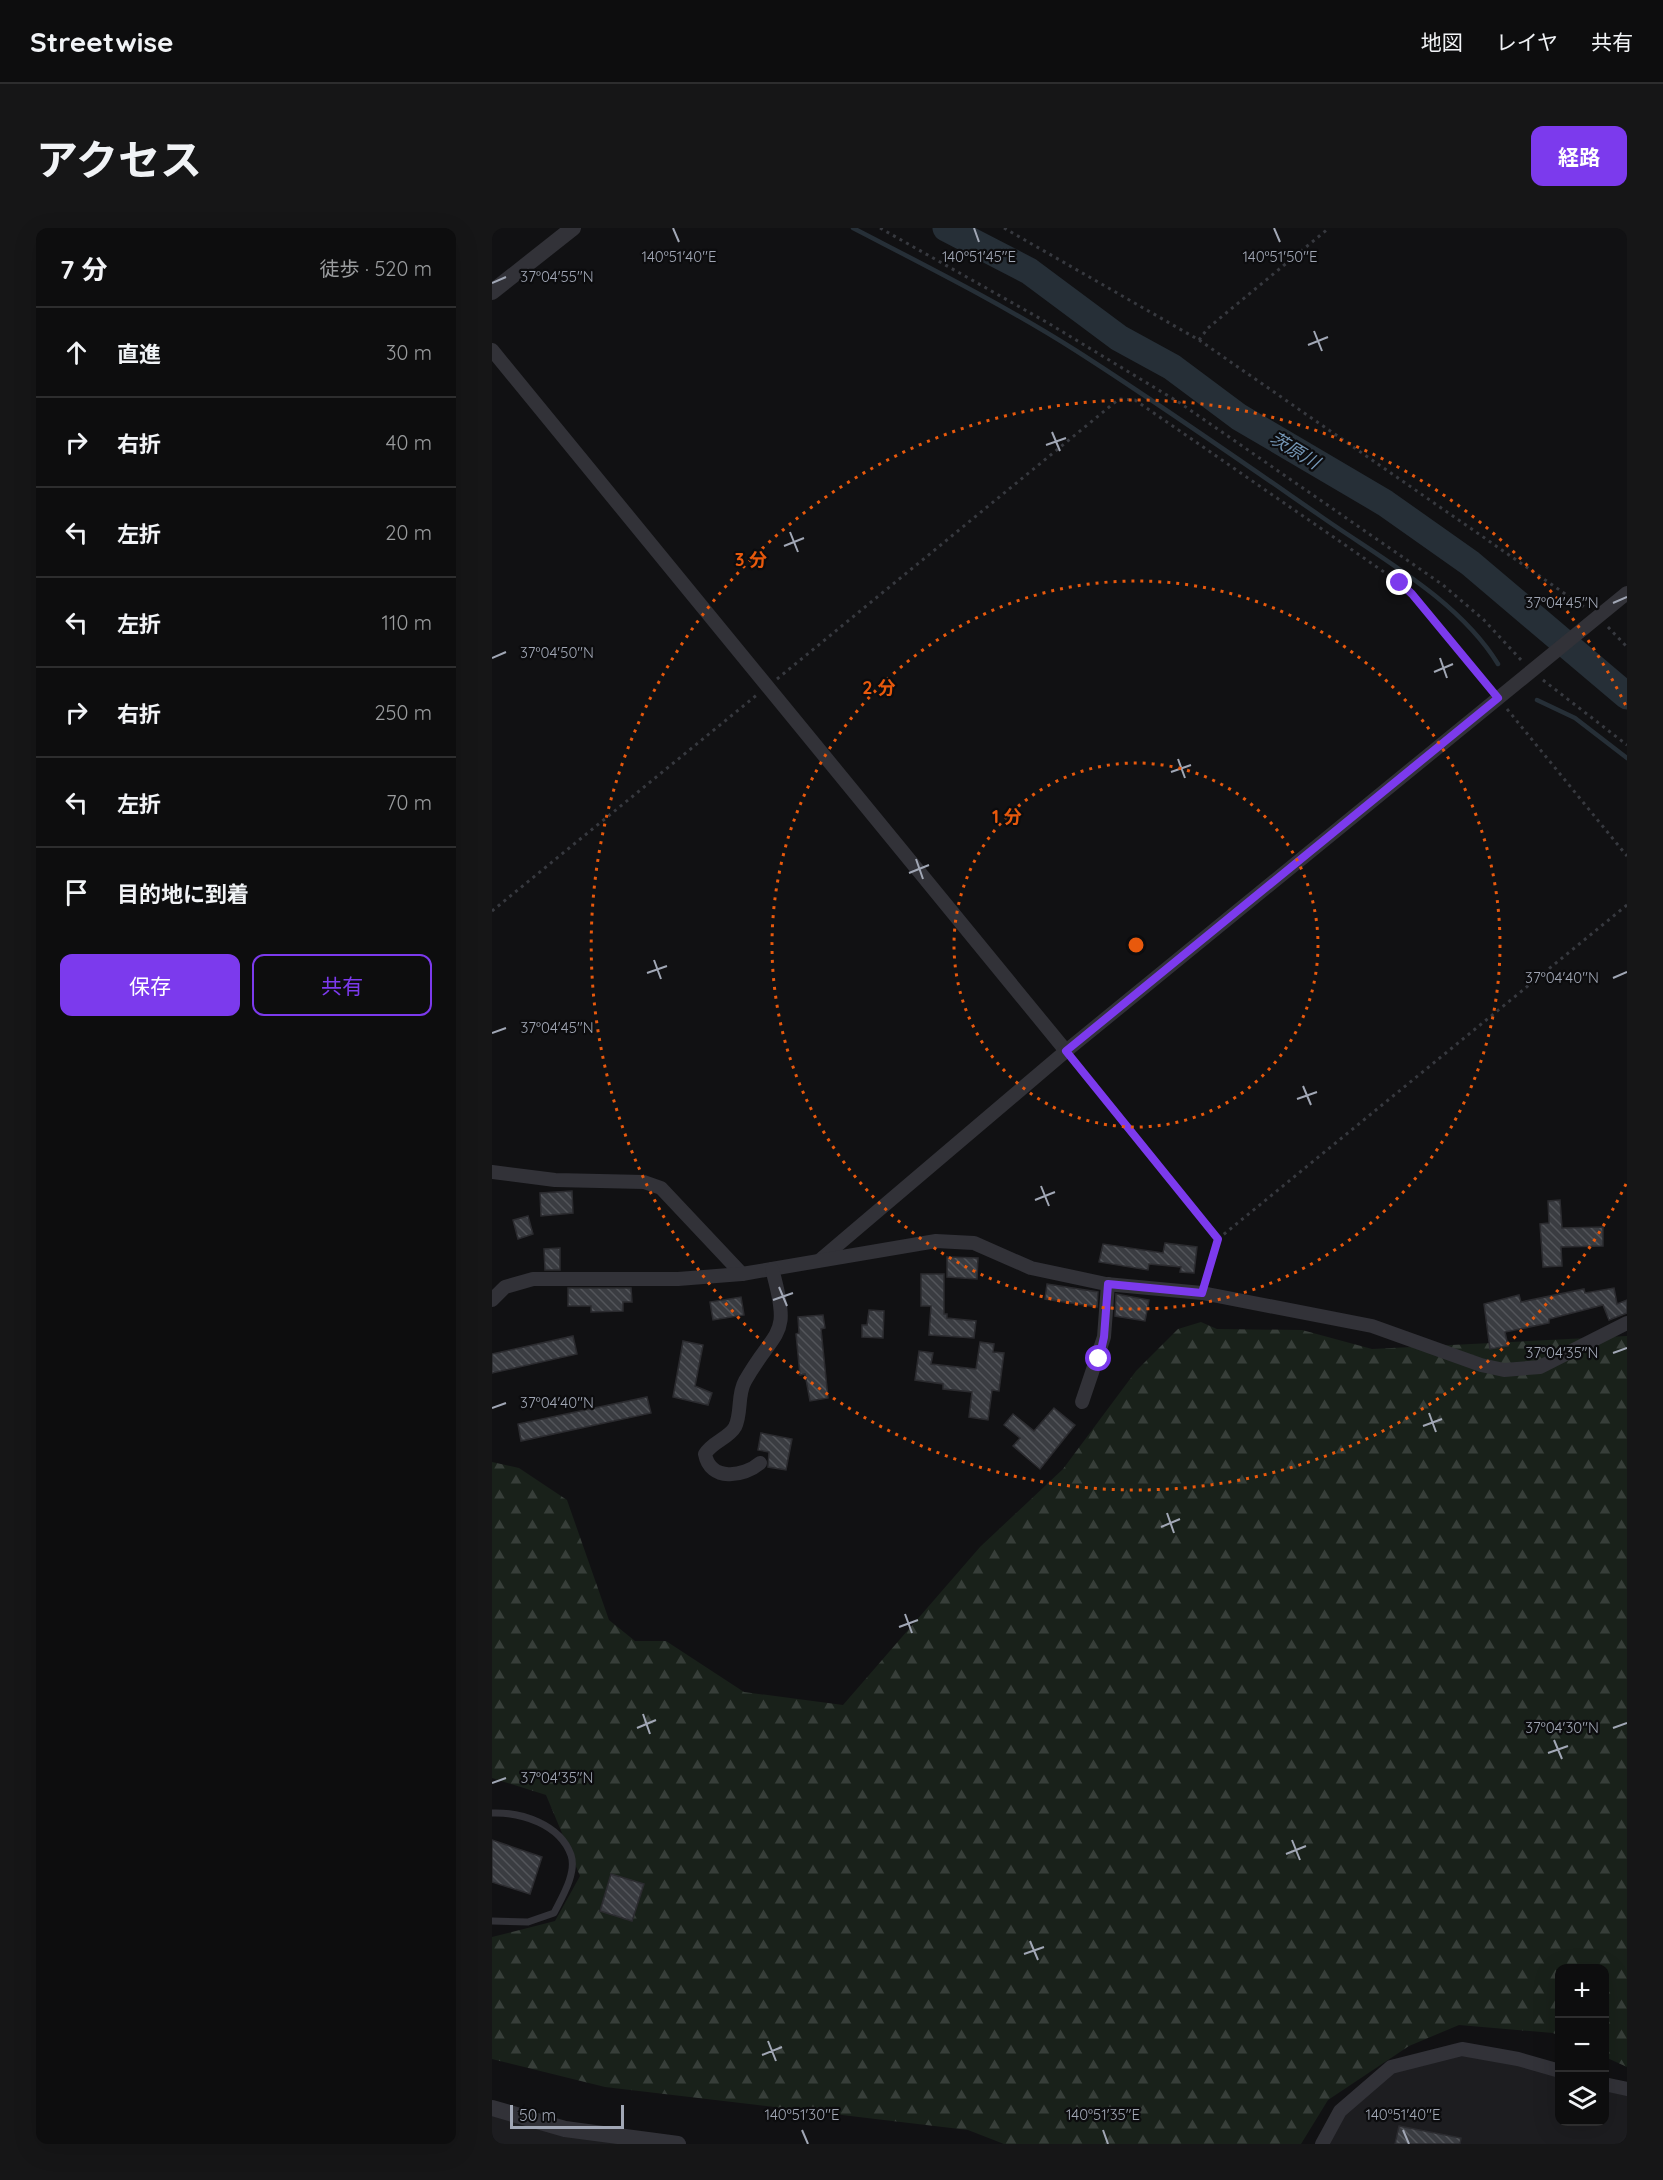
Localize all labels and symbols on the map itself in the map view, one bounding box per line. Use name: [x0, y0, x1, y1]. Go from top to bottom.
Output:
text: 140°51'40"E: [642, 247, 716, 266]
text: 140°51'45"E: [942, 247, 1016, 266]
text: 140°51'50"E: [1242, 247, 1318, 266]
text: 37°04'55"N: [520, 267, 594, 286]
water label: 茨原川: [1266, 426, 1326, 475]
text: 3 分: [735, 548, 767, 571]
route end: [1386, 569, 1412, 595]
text: 37°04'45"N: [1525, 593, 1599, 612]
text: 37°04'50"N: [520, 643, 594, 662]
text: 2 分: [862, 676, 896, 699]
text: 1 分: [992, 805, 1022, 828]
centre of rings: [1126, 935, 1146, 955]
text: 37°04'40"N: [1525, 968, 1599, 987]
text: 37°04'45"N: [520, 1018, 594, 1037]
text: 37°04'35"N: [1526, 1343, 1598, 1362]
route start: [1085, 1345, 1111, 1371]
text: 37°04'40"N: [520, 1393, 594, 1412]
text: 37°04'30"N: [1525, 1718, 1599, 1737]
text: 37°04'35"N: [521, 1768, 593, 1787]
scale bar: [510, 2102, 624, 2130]
text: 140°51'30"E: [765, 2105, 839, 2124]
text: 140°51'35"E: [1066, 2105, 1140, 2124]
text: 140°51'40"E: [1366, 2105, 1440, 2124]

